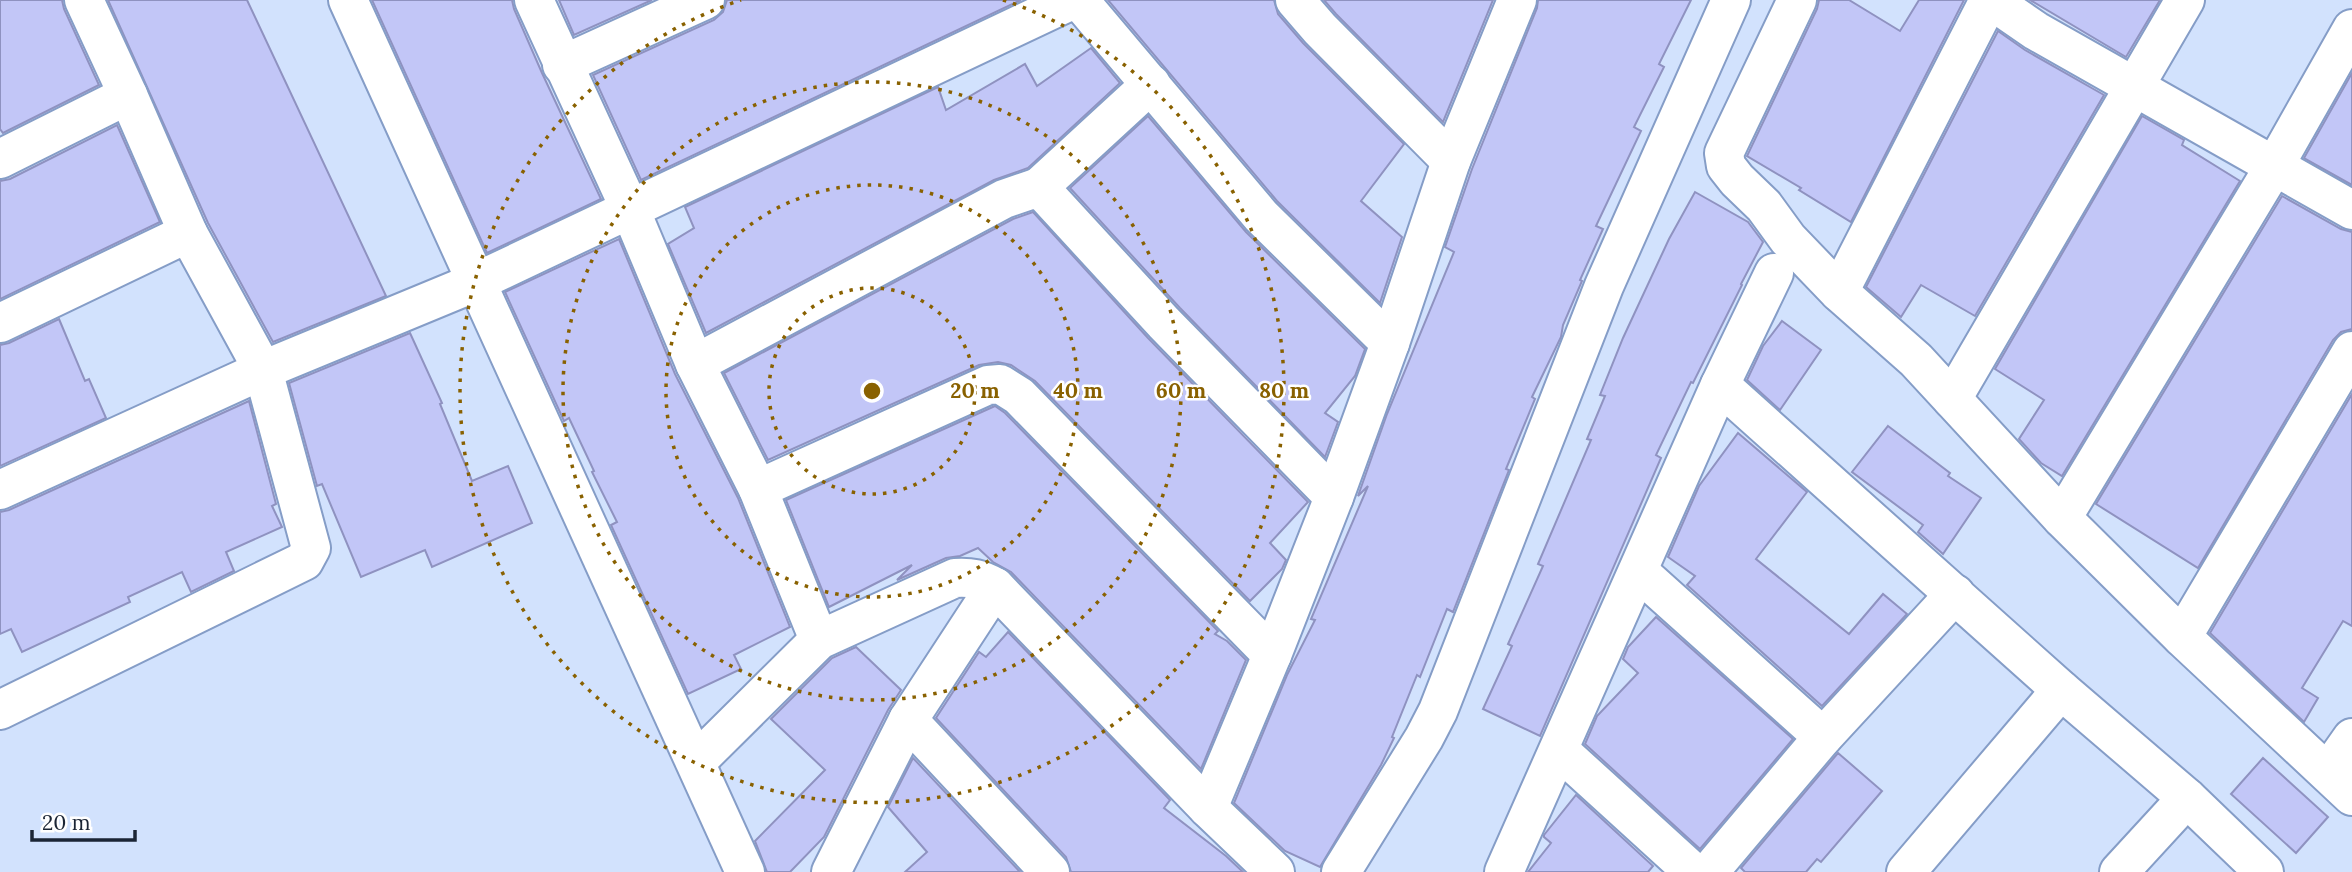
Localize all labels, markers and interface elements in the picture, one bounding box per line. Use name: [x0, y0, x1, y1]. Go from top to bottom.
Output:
text: 20 m: [950, 377, 1000, 404]
text: 40 m: [1053, 377, 1103, 404]
text: 60 m: [1156, 377, 1206, 404]
text: 80 m: [1259, 377, 1309, 404]
centre of rings: [860, 379, 884, 403]
scale bar: [32, 798, 135, 842]
text: 20 m: [42, 809, 91, 836]

